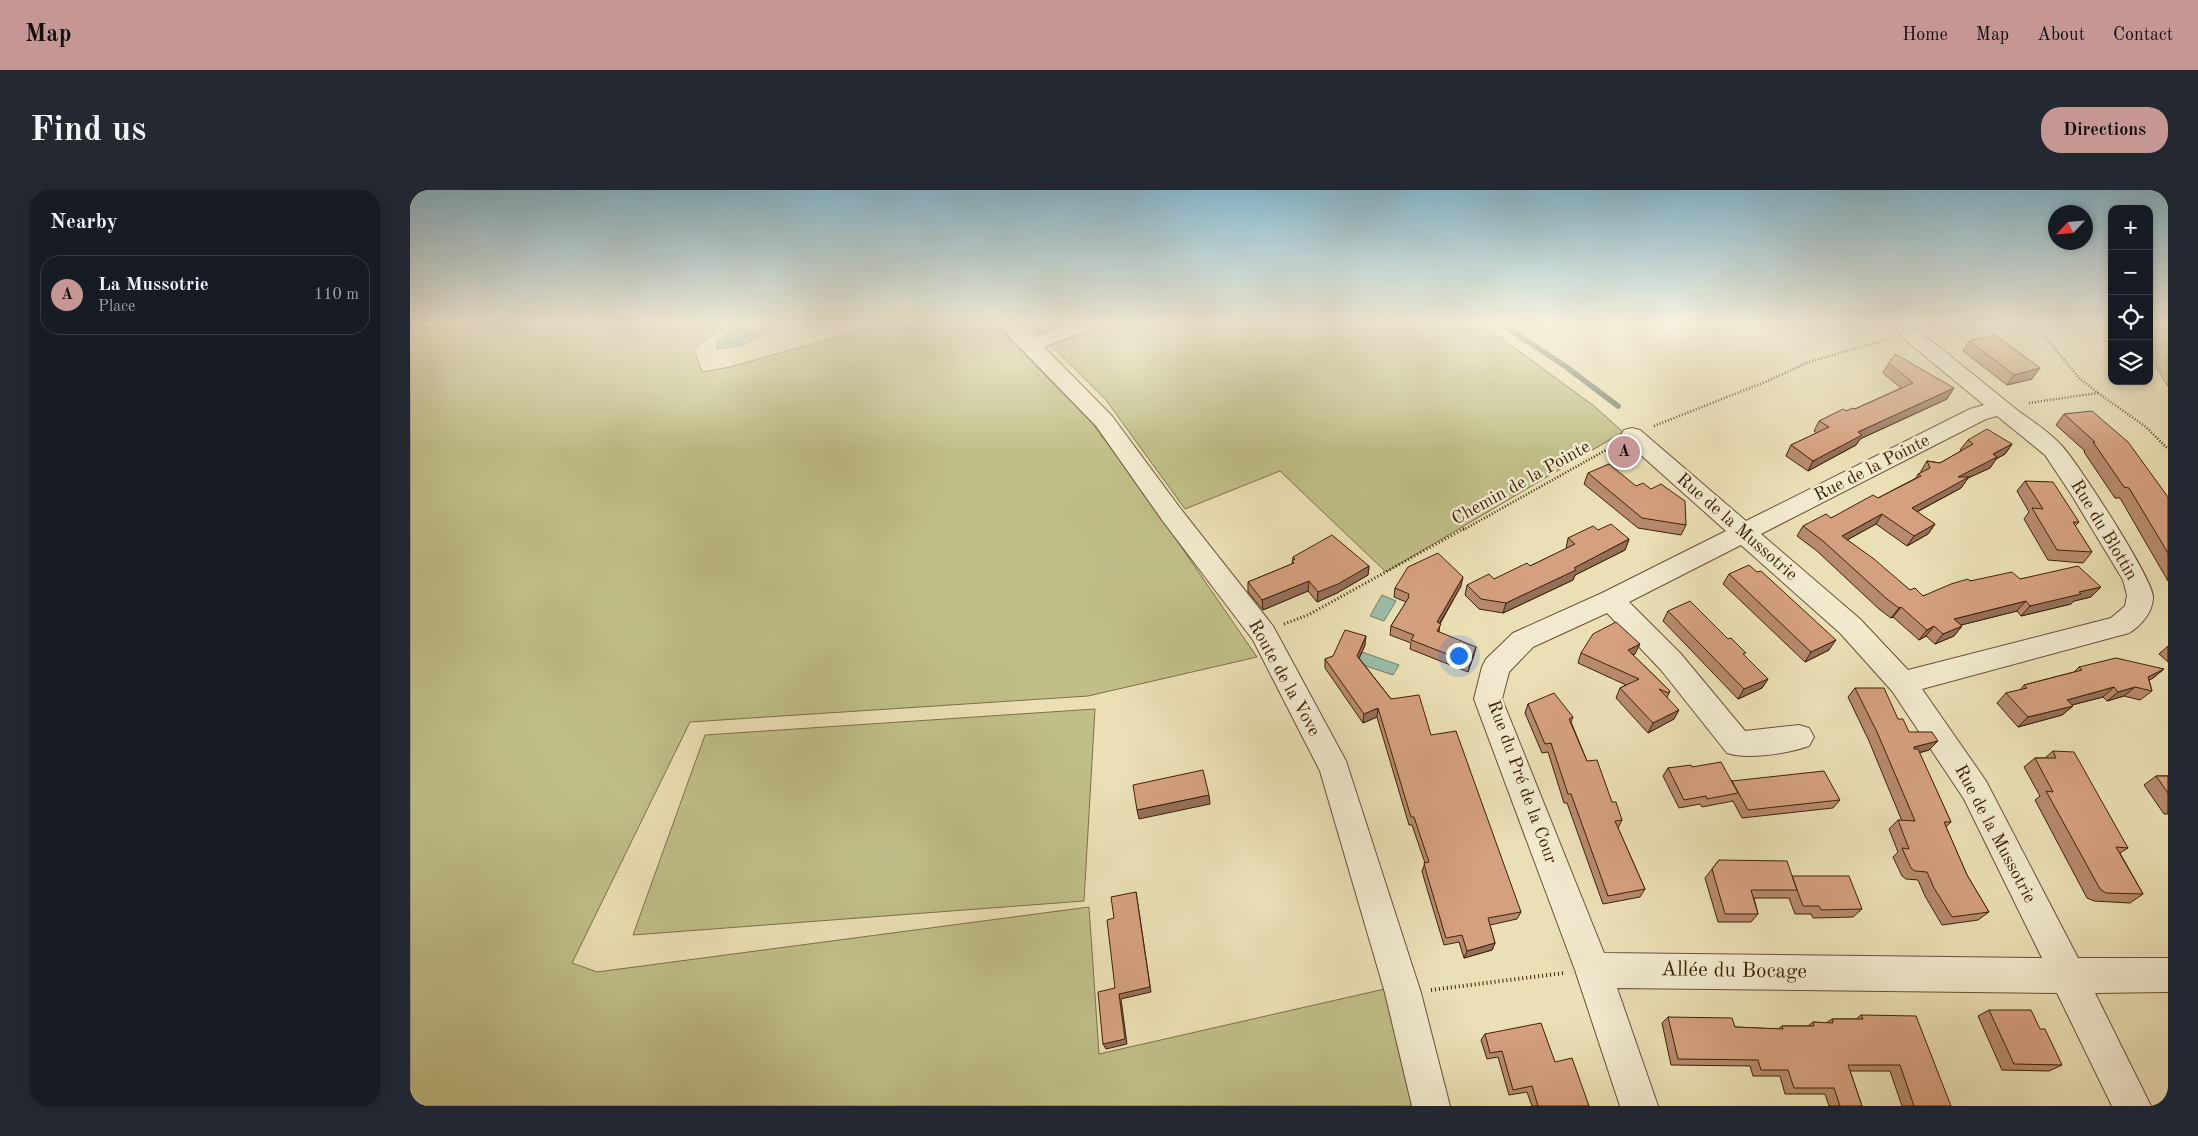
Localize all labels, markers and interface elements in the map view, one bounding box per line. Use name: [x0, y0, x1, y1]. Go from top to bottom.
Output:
text: Map: [25, 23, 72, 47]
text: Home: [1902, 26, 1948, 44]
text: Map: [1976, 26, 2009, 44]
text: About: [2037, 26, 2085, 44]
text: Contact: [2113, 26, 2173, 44]
button: Directions: [2041, 107, 2168, 153]
text: Find us: [30, 113, 146, 148]
north arrow: [2048, 205, 2093, 250]
map controls: [2108, 205, 2153, 385]
button: +: [2108, 205, 2153, 250]
text: Nearby: [50, 212, 118, 233]
button: −: [2108, 250, 2153, 295]
text: La Mussotrie: [98, 276, 209, 295]
text: A: [61, 287, 73, 303]
text: 110 m: [314, 287, 359, 303]
button: locate: [2108, 295, 2153, 340]
text: Place: [98, 299, 135, 315]
button: layers: [2108, 340, 2153, 385]
street label: Rue de la Pointe: [1811, 431, 1933, 505]
pin: A: [1608, 433, 1640, 471]
street label: Chemin de la Pointe: [1449, 438, 1593, 528]
street label: Rue de la Mussotrie: [1673, 470, 1801, 584]
street label: Rue du Blottin: [2067, 477, 2141, 583]
street label: Route de la Vove: [1245, 617, 1323, 739]
your location: [1446, 643, 1472, 669]
street label: Rue du Pré de la Cour: [1484, 698, 1560, 867]
street label: Rue de la Mussotrie: [1951, 762, 2039, 906]
street label: Allée du Bocage: [1661, 959, 1807, 983]

